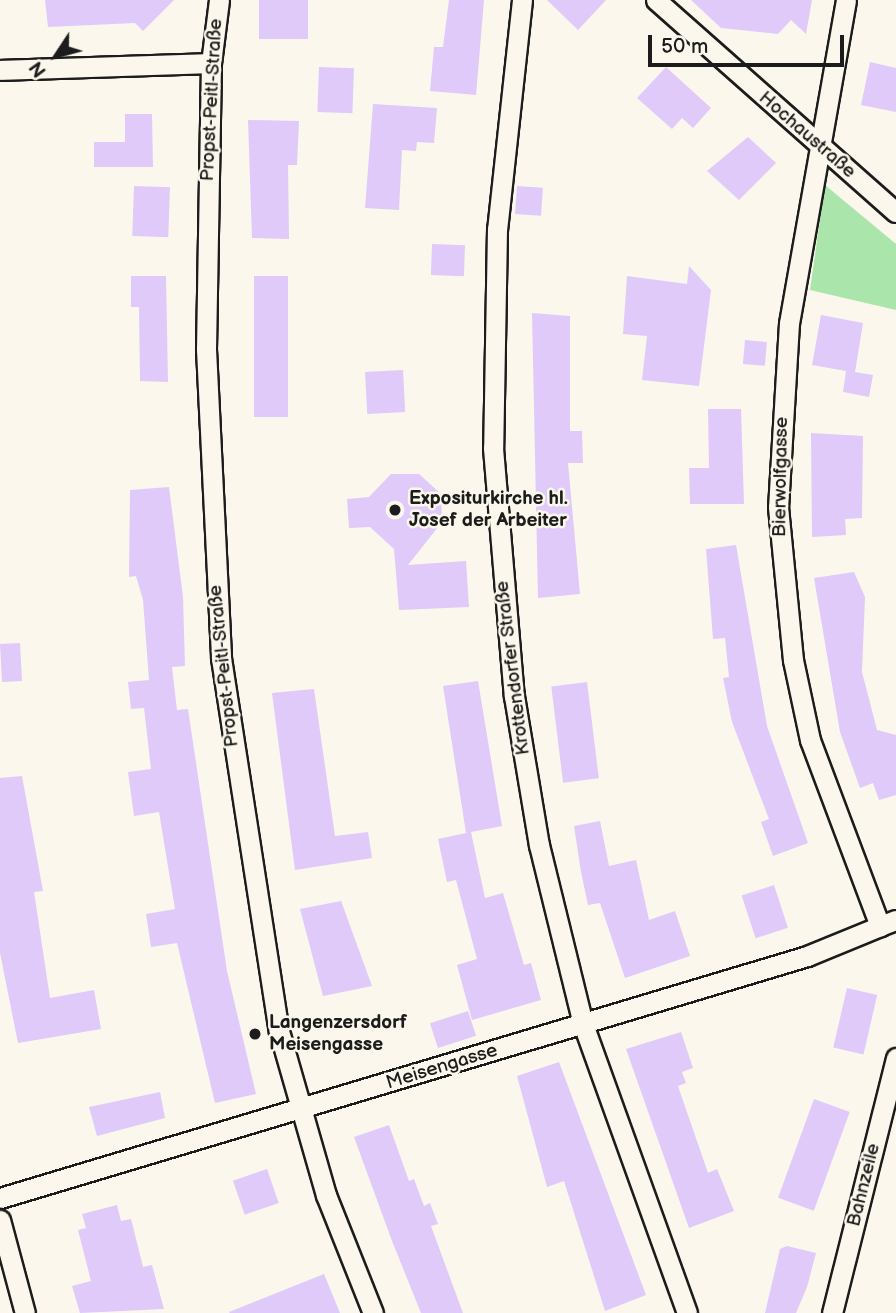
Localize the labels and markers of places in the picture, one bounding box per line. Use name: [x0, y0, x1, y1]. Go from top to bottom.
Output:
place label: Expositurkirche hl. Josef der Arbeiter: [409, 488, 568, 532]
marker: Expositurkirche hl. Josef der Arbeiter: [387, 502, 403, 518]
place label: Langenzersdorf Meisengasse: [269, 1012, 407, 1056]
marker: Langenzersdorf Meisengasse: [247, 1026, 263, 1042]

